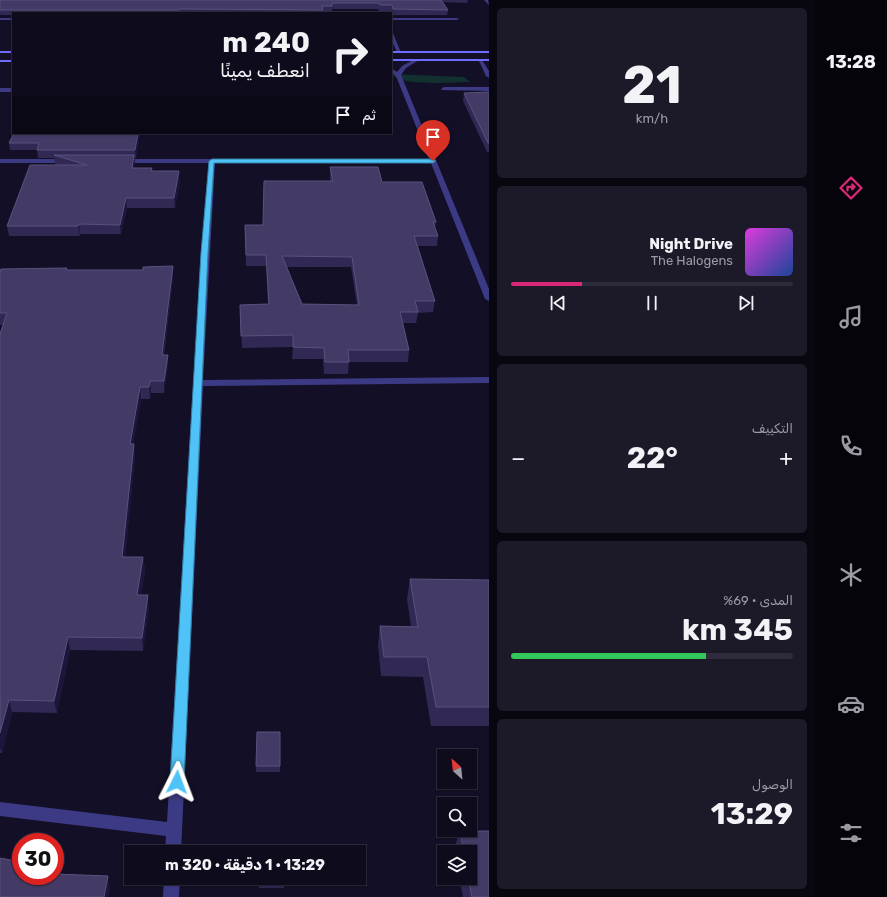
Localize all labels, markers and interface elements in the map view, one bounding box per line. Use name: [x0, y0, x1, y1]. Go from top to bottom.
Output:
text: 240 m: [222, 26, 310, 59]
icon: right: [324, 28, 376, 80]
text: 13:28: [826, 51, 876, 73]
text: 21: [622, 54, 682, 116]
text: انعطف يمينًا: [220, 60, 310, 82]
icon: arrive: [332, 104, 354, 126]
text: ثم: [362, 106, 376, 124]
text: km/h: [636, 111, 668, 126]
pin: [416, 120, 450, 161]
icon: arrive: [422, 126, 444, 148]
icon: directions: [837, 174, 865, 202]
text: Night Drive: [649, 235, 733, 253]
text: The Halogens: [651, 253, 733, 268]
icon: previous: [547, 292, 569, 314]
icon: pause: [641, 292, 663, 314]
icon: next: [735, 292, 757, 314]
icon: music: [837, 303, 865, 331]
text: التكييف: [752, 421, 793, 436]
icon: phone: [837, 432, 865, 460]
text: 22°: [627, 440, 678, 476]
text: −: [511, 445, 525, 472]
text: +: [779, 445, 793, 472]
icon: climate: [837, 561, 865, 589]
text: المدى · 69%: [723, 593, 793, 608]
text: 345 km: [682, 612, 793, 648]
icon: car: [837, 690, 865, 718]
north arrow: [437, 749, 477, 789]
map controls: [437, 749, 477, 885]
position arrow: [156, 761, 198, 803]
text: الوصول: [752, 777, 793, 792]
text: 13:29: [711, 796, 793, 832]
button: search: [437, 797, 477, 837]
icon: filters: [837, 819, 865, 847]
speed limit sign: 30: [12, 833, 64, 885]
button: layers: [437, 845, 477, 885]
text: 13:29 · 1 دقيقة · 320 m: [165, 856, 325, 874]

